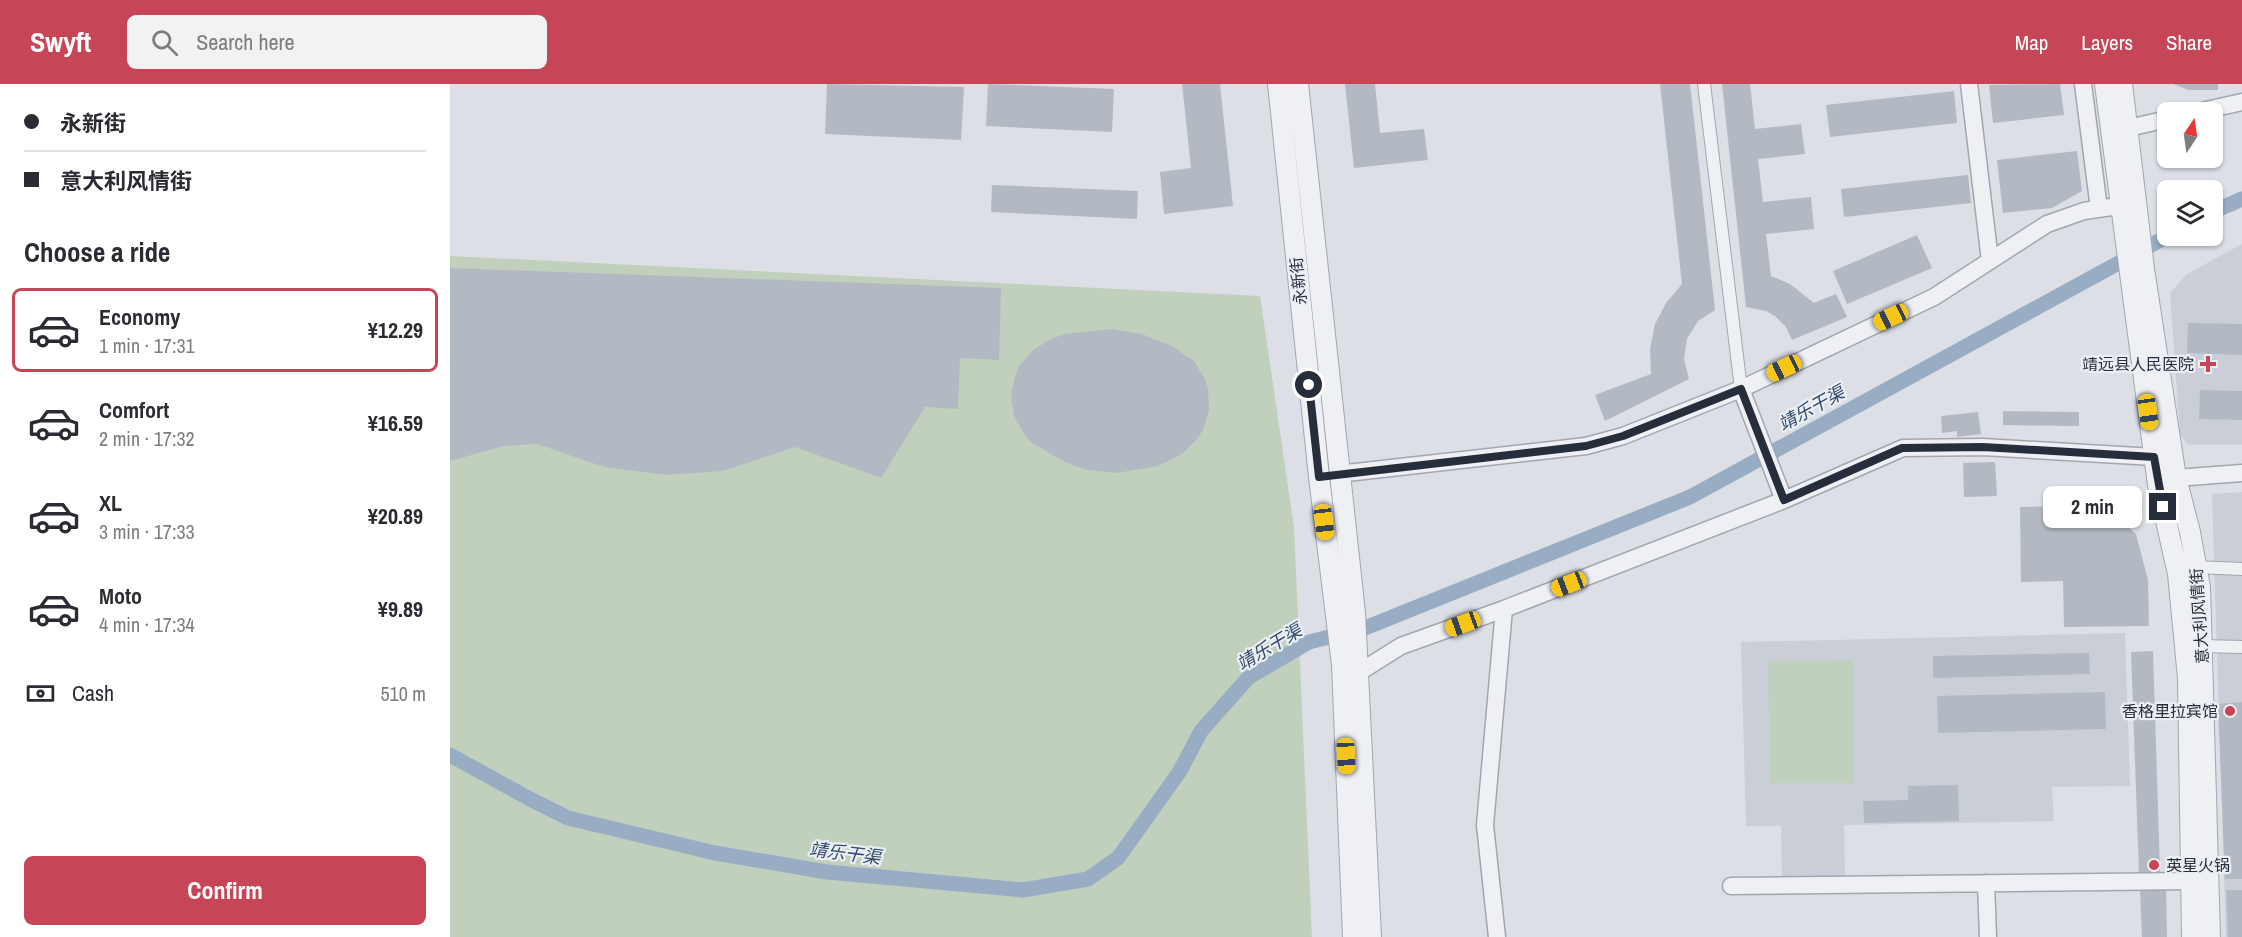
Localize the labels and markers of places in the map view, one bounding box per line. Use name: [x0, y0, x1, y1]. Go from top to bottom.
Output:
place label: 靖远县人民医院: [2082, 353, 2194, 375]
marker: 靖远县人民医院: [2199, 355, 2217, 373]
place label: 香格里拉宾馆: [2122, 700, 2218, 722]
marker: 香格里拉宾馆: [2223, 704, 2237, 718]
place label: 英星火锅: [2166, 854, 2230, 876]
marker: 英星火锅: [2147, 858, 2161, 872]

